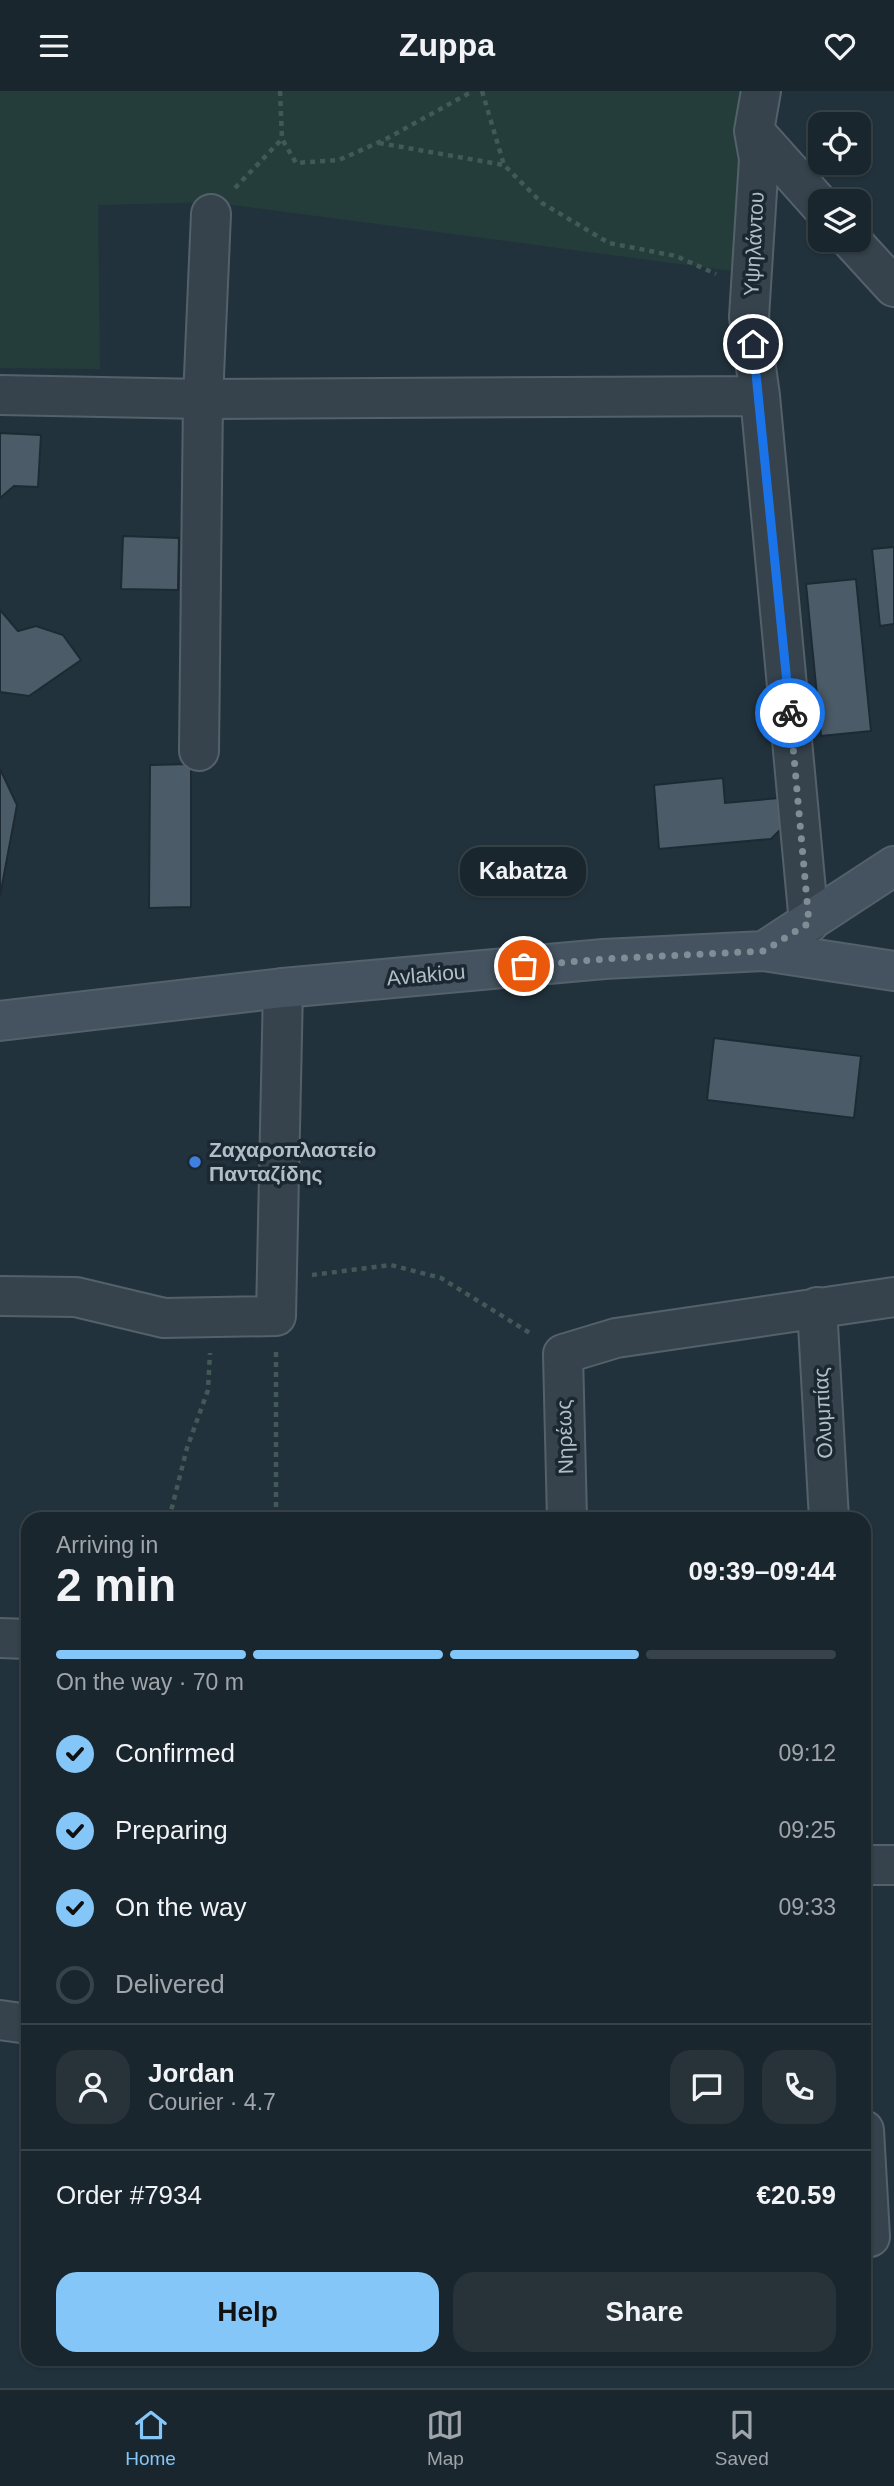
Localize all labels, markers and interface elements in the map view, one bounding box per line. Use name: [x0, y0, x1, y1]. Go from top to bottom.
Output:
icon: menu: [35, 27, 73, 65]
text: Zuppa: [399, 27, 495, 63]
icon: heart: [821, 27, 859, 65]
map controls: [808, 112, 871, 252]
button: locate: [808, 112, 871, 175]
button: layers: [808, 189, 871, 252]
street label: Υψηλάντου: [739, 191, 768, 297]
pin: [723, 314, 783, 374]
icon: home: [734, 325, 772, 363]
courier: [755, 678, 825, 748]
icon: bike: [771, 694, 809, 732]
callout: Kabatza: [461, 847, 587, 896]
text: Kabatza: [479, 858, 567, 884]
pin: [494, 936, 554, 996]
icon: bag: [505, 947, 543, 985]
street label: Avlakiou: [386, 960, 466, 989]
place label: Ζαχαροπλαστείο Πανταζίδης: [209, 1138, 376, 1186]
marker: Ζαχαροπλαστείο Πανταζίδης: [187, 1154, 203, 1170]
street label: Ολυμπίας: [809, 1367, 836, 1459]
street label: Νηρέως: [552, 1399, 577, 1475]
text: Arriving in: [56, 1532, 158, 1558]
text: 09:39–09:44: [689, 1556, 836, 1586]
text: 2 min: [56, 1559, 176, 1611]
text: On the way · 70 m: [56, 1669, 244, 1695]
icon: check: [56, 1735, 94, 1773]
text: Confirmed: [115, 1738, 235, 1768]
text: 09:12: [778, 1740, 836, 1766]
icon: check: [56, 1812, 94, 1850]
text: Preparing: [115, 1815, 228, 1845]
text: 09:25: [778, 1817, 836, 1843]
icon: check: [56, 1889, 94, 1927]
text: On the way: [115, 1892, 247, 1922]
text: 09:33: [778, 1894, 836, 1920]
text: Delivered: [115, 1969, 225, 1999]
button: person: [56, 2050, 130, 2124]
button: chat: [670, 2050, 744, 2124]
button: phone: [762, 2050, 836, 2124]
text: Jordan: [148, 2058, 235, 2088]
text: Courier · 4.7: [148, 2089, 276, 2115]
text: Order #7934: [56, 2180, 202, 2210]
text: €20.59: [756, 2180, 836, 2210]
button: Help: [56, 2272, 439, 2352]
button: Share: [453, 2272, 836, 2352]
tab: Home: [125, 2406, 176, 2470]
tab: Map: [426, 2406, 464, 2470]
tab: Saved: [715, 2406, 769, 2470]

